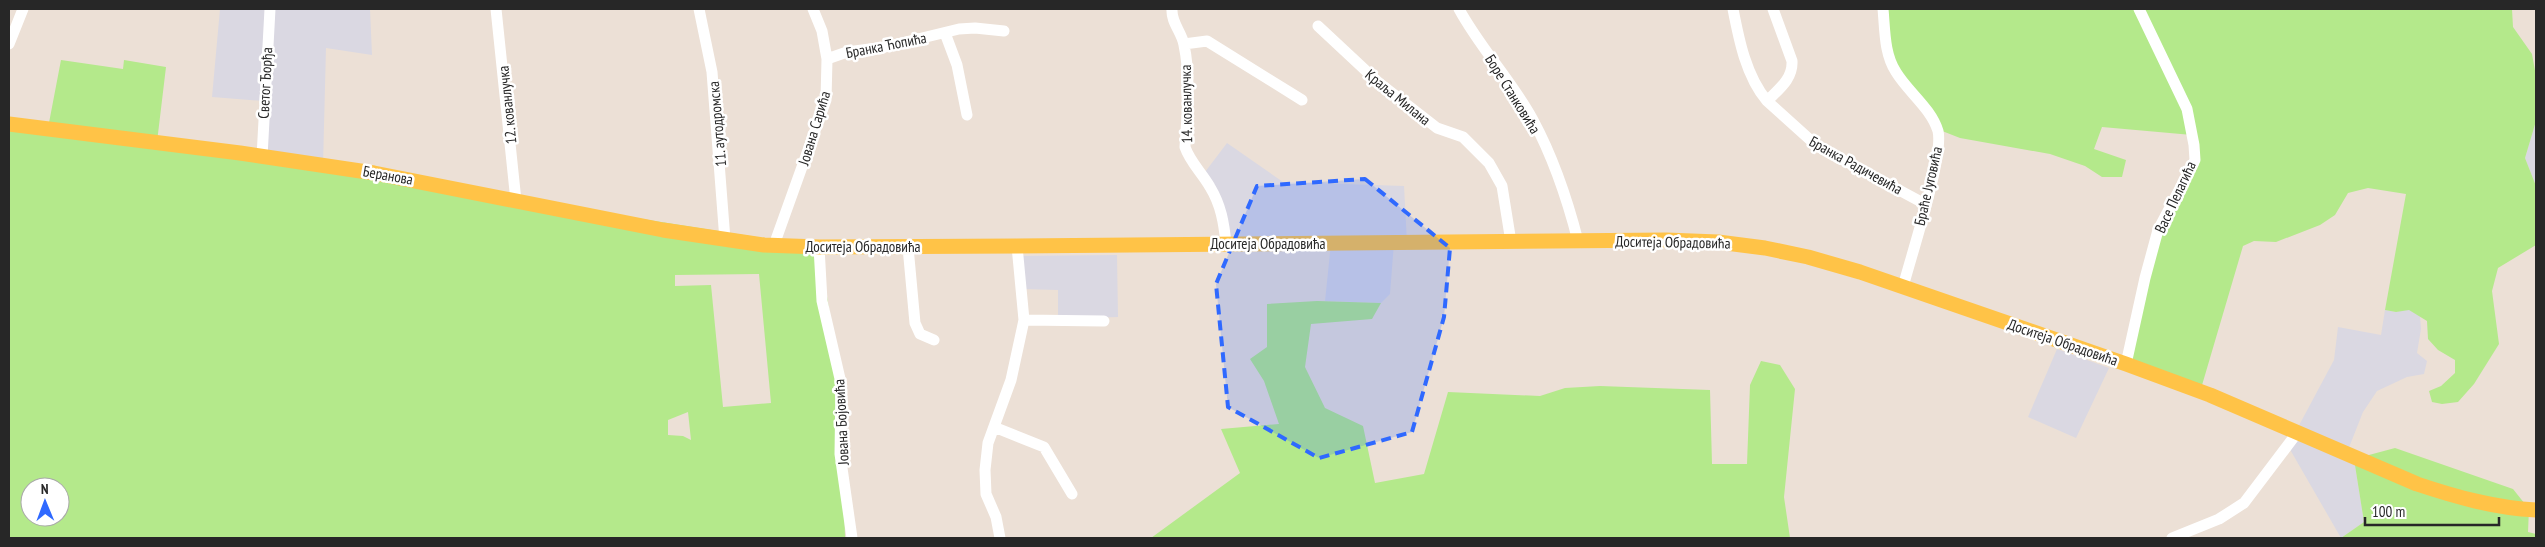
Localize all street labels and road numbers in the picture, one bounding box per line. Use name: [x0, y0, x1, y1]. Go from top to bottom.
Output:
street label: Бранка Ћопића: [844, 28, 928, 62]
street label: Светог Ђорђа: [254, 47, 276, 119]
street label: Боре Станковића: [1481, 51, 1545, 137]
street label: 12. кованлучка: [493, 65, 521, 145]
street label: 14. кованлучка: [1176, 65, 1196, 143]
street label: Краља Милана: [1361, 65, 1435, 129]
street label: 11. аутодромска: [704, 80, 730, 168]
street label: Јована Сарића: [793, 89, 834, 168]
street label: Бранка Радичевића: [1806, 132, 1906, 198]
street label: Браће Југовића: [1910, 145, 1946, 227]
street label: Васе Пелагића: [2150, 158, 2200, 236]
street label: Беранова: [362, 161, 414, 189]
street label: Доситеја Обрадовића: [1615, 231, 1731, 253]
street label: Доситеја Обрадовића: [1210, 234, 1326, 253]
street label: Доситеја Обрадовића: [805, 237, 921, 256]
street label: Доситеја Обрадовића: [2005, 314, 2121, 370]
street label: Јована Бојовића: [829, 379, 853, 466]

